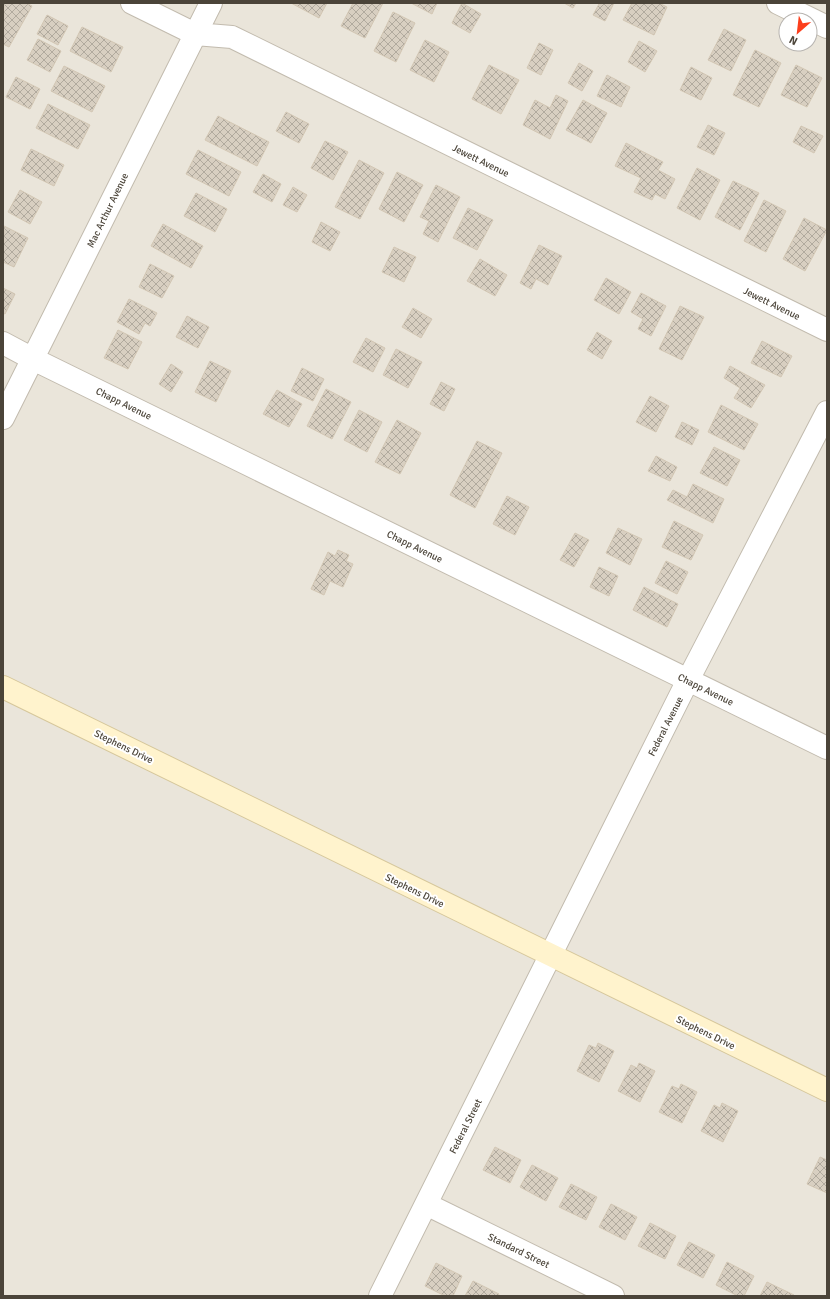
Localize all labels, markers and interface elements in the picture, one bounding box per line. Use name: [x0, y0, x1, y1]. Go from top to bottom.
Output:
north arrow: [778, 12, 818, 52]
text: N: [787, 33, 800, 48]
street label: Jewett Avenue: [450, 142, 511, 180]
street label: Mac Arthur Avenue: [85, 171, 131, 250]
street label: Jewett Avenue: [741, 285, 802, 323]
street label: Chapp Avenue: [94, 385, 153, 423]
street label: Chapp Avenue: [385, 528, 444, 566]
street label: Chapp Avenue: [676, 671, 735, 709]
street label: Federal Avenue: [646, 695, 686, 758]
street label: Stephens Drive: [92, 727, 155, 766]
street label: Stephens Drive: [383, 871, 446, 910]
street label: Stephens Drive: [674, 1013, 737, 1052]
street label: Federal Street: [447, 1097, 485, 1156]
street label: Standard Street: [486, 1231, 552, 1271]

